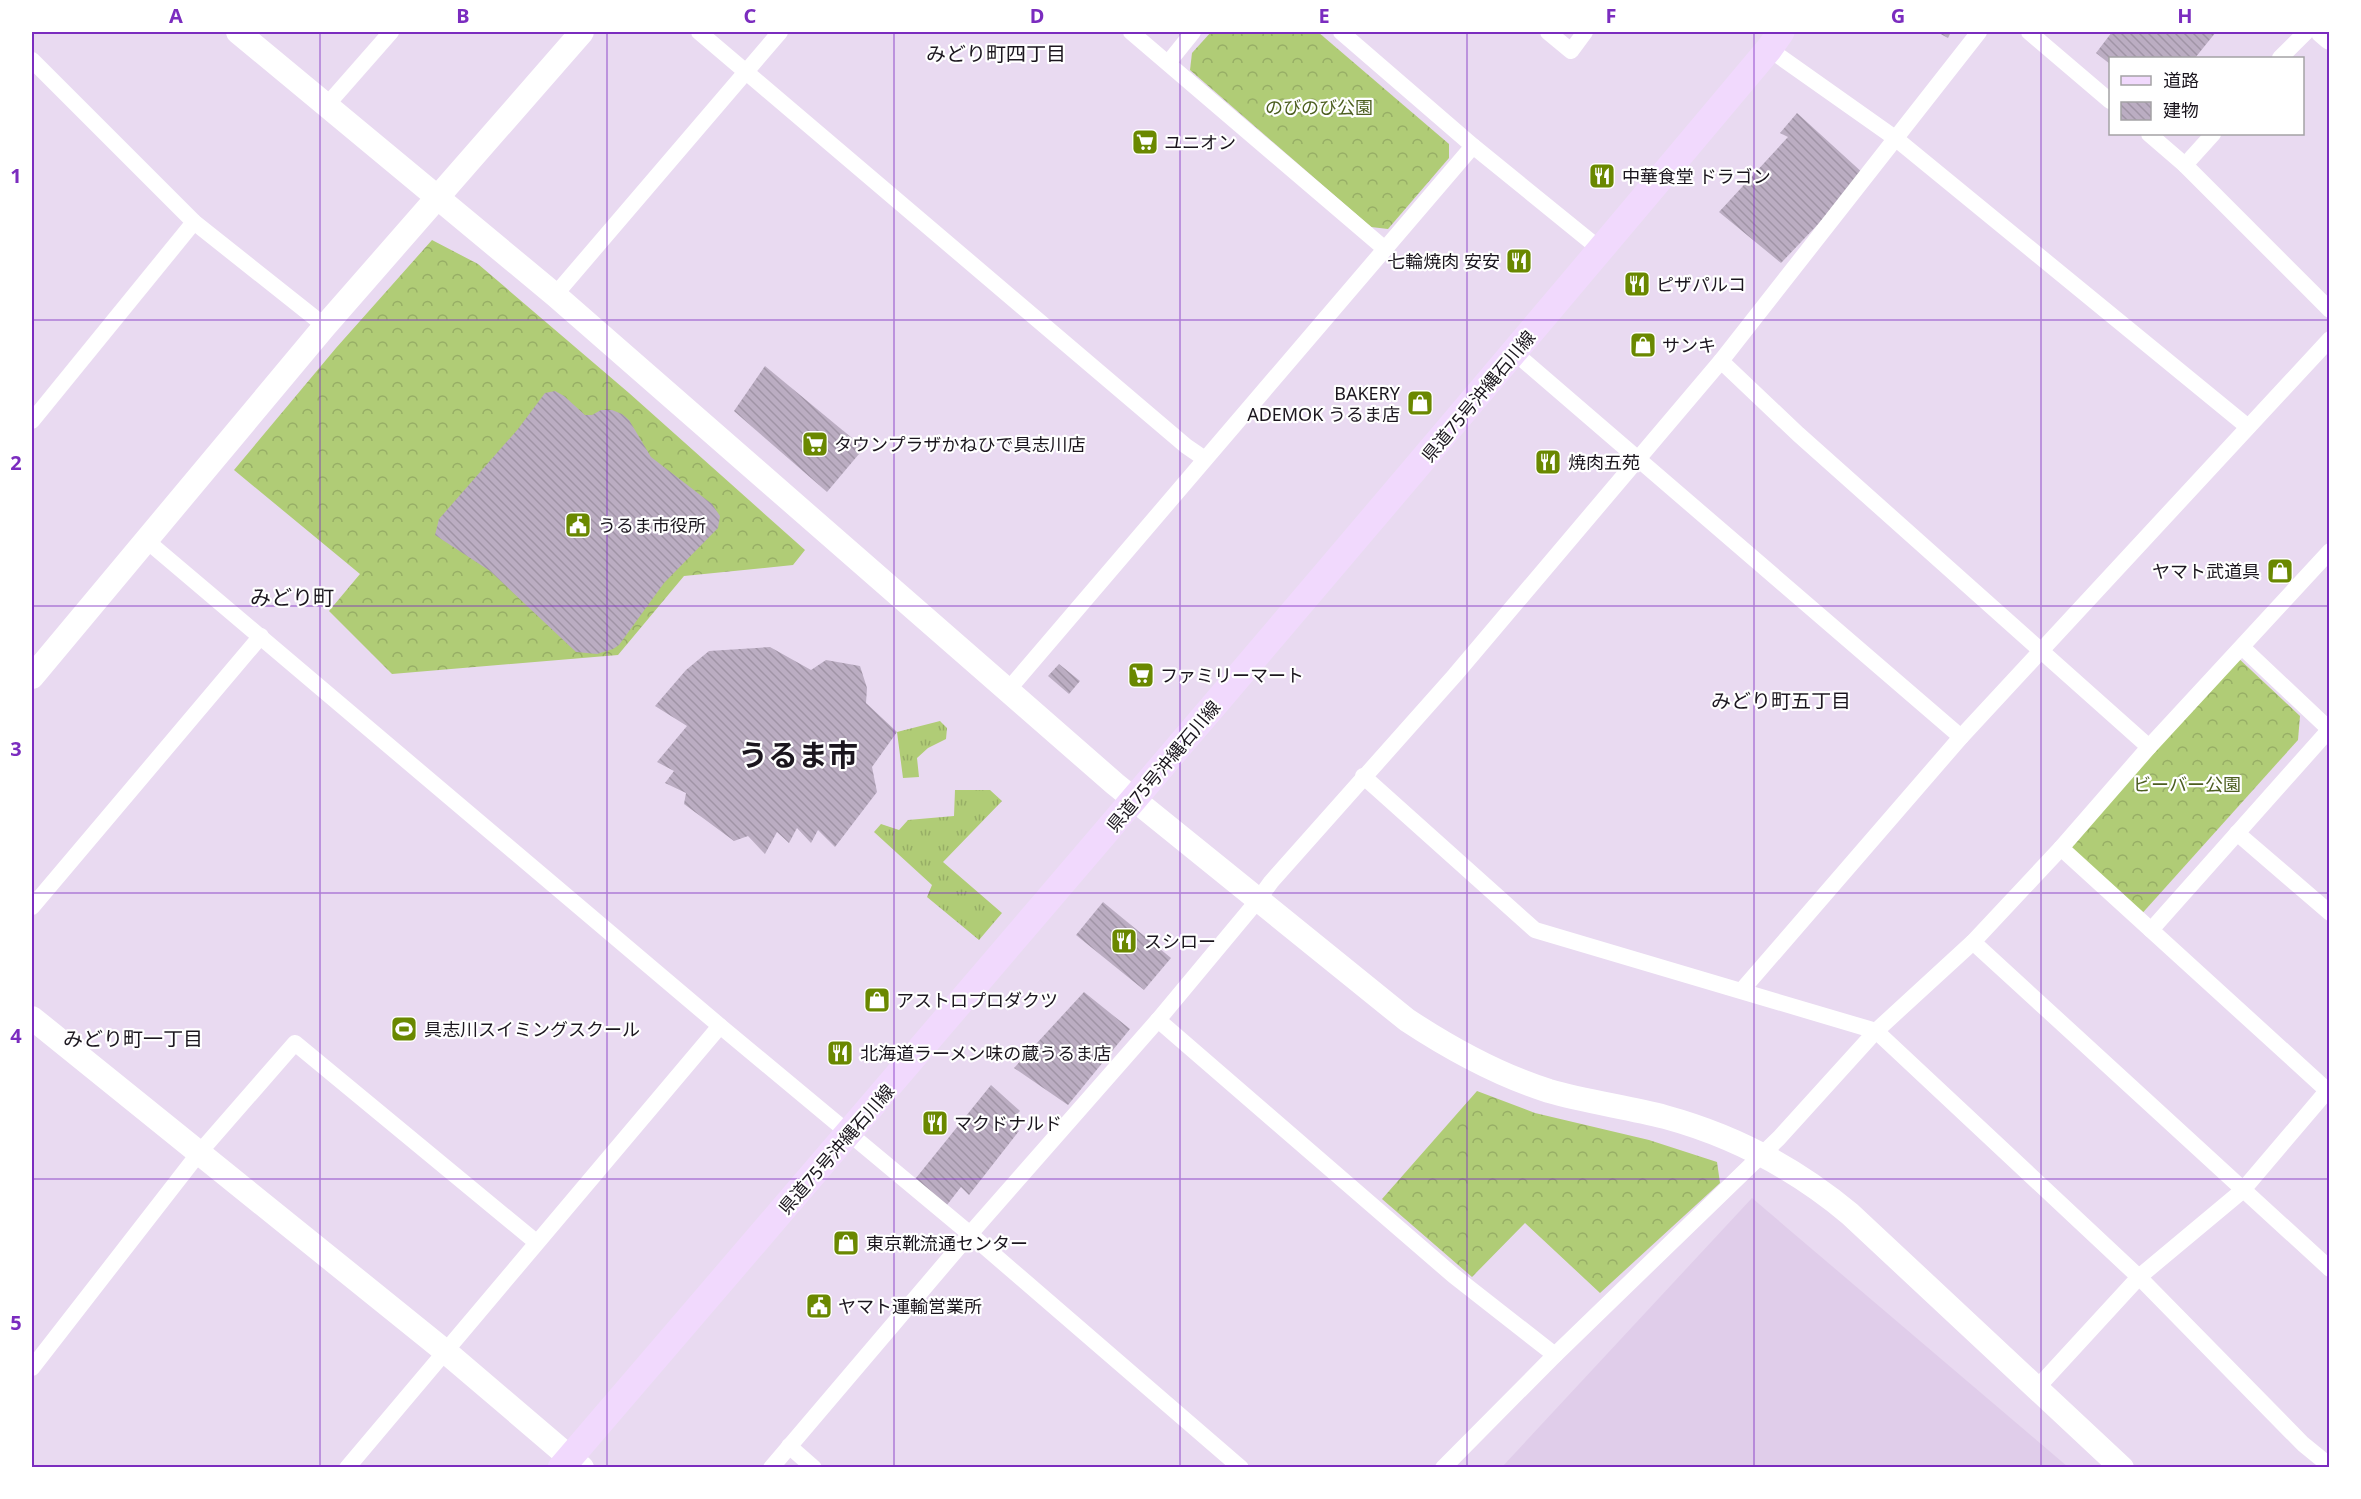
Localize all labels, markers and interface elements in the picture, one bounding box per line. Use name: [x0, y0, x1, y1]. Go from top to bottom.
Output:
text: A: [169, 2, 183, 29]
text: B: [456, 2, 470, 29]
text: C: [744, 2, 757, 29]
text: D: [1030, 2, 1044, 29]
text: E: [1318, 2, 1330, 29]
text: F: [1606, 2, 1616, 29]
text: G: [1891, 2, 1905, 29]
text: H: [2177, 2, 2193, 29]
district label: みどり町四丁目: [926, 40, 1066, 67]
legend: [2109, 57, 2304, 135]
text: 道路: [2163, 68, 2199, 92]
park label: のびのび公園: [1265, 95, 1373, 119]
text: 建物: [2163, 98, 2199, 122]
supermarket icon: ユニオン: [1130, 127, 1160, 157]
place label: ユニオン: [1164, 130, 1236, 154]
restaurant icon: 中華食堂 ドラゴン: [1587, 161, 1617, 191]
text: 1: [10, 162, 22, 189]
place label: 中華食堂 ドラゴン: [1622, 164, 1771, 188]
restaurant icon: 七輪焼肉 安安: [1504, 246, 1534, 276]
place label: 七輪焼肉 安安: [1387, 249, 1500, 273]
restaurant icon: ピザパルコ: [1622, 269, 1652, 299]
place label: ピザパルコ: [1656, 272, 1746, 296]
street label: 県道75号沖縄石川線: [1416, 325, 1540, 467]
shop icon: サンキ: [1628, 330, 1658, 360]
place label: サンキ: [1662, 333, 1716, 357]
place label: BAKERY ADEMOK うるま店: [1247, 381, 1401, 426]
shop icon: BAKERY ADEMOK うるま店: [1405, 388, 1435, 418]
supermarket icon: タウンプラザかねひで具志川店: [800, 429, 830, 459]
place label: タウンプラザかねひで具志川店: [834, 432, 1085, 456]
restaurant icon: 焼肉五苑: [1533, 447, 1563, 477]
text: 2: [10, 449, 22, 476]
place label: 焼肉五苑: [1568, 450, 1640, 474]
public building icon: うるま市役所: [563, 510, 593, 540]
place label: うるま市役所: [598, 513, 706, 537]
shop icon: ヤマト武道具: [2265, 556, 2295, 586]
place label: ヤマト武道具: [2152, 559, 2260, 583]
district label: みどり町: [250, 583, 334, 611]
supermarket icon: ファミリーマート: [1126, 660, 1156, 690]
place label: ファミリーマート: [1160, 663, 1304, 687]
district label: みどり町五丁目: [1711, 687, 1851, 714]
street label: 県道75号沖縄石川線: [1101, 695, 1225, 837]
district label: うるま市: [738, 734, 858, 775]
text: 3: [10, 735, 22, 762]
park label: ビーバー公園: [2133, 772, 2241, 796]
restaurant icon: スシロー: [1109, 926, 1139, 956]
place label: スシロー: [1144, 929, 1216, 953]
shop icon: アストロプロダクツ: [862, 985, 892, 1015]
place label: アストロプロダクツ: [896, 988, 1058, 1012]
sports icon: 具志川スイミングスクール: [389, 1014, 419, 1044]
place label: 具志川スイミングスクール: [424, 1017, 640, 1041]
text: 4: [10, 1022, 22, 1049]
district label: みどり町一丁目: [63, 1025, 203, 1052]
restaurant icon: 北海道ラーメン味の蔵うるま店: [825, 1038, 855, 1068]
place label: 北海道ラーメン味の蔵うるま店: [860, 1041, 1111, 1065]
street label: 県道75号沖縄石川線: [773, 1079, 899, 1219]
restaurant icon: マクドナルド: [920, 1108, 950, 1138]
place label: マクドナルド: [954, 1111, 1062, 1135]
shop icon: 東京靴流通センター: [831, 1228, 861, 1258]
place label: 東京靴流通センター: [866, 1231, 1028, 1255]
public building icon: ヤマト運輸営業所: [804, 1291, 834, 1321]
place label: ヤマト運輸営業所: [838, 1294, 982, 1318]
text: 5: [10, 1309, 22, 1336]

